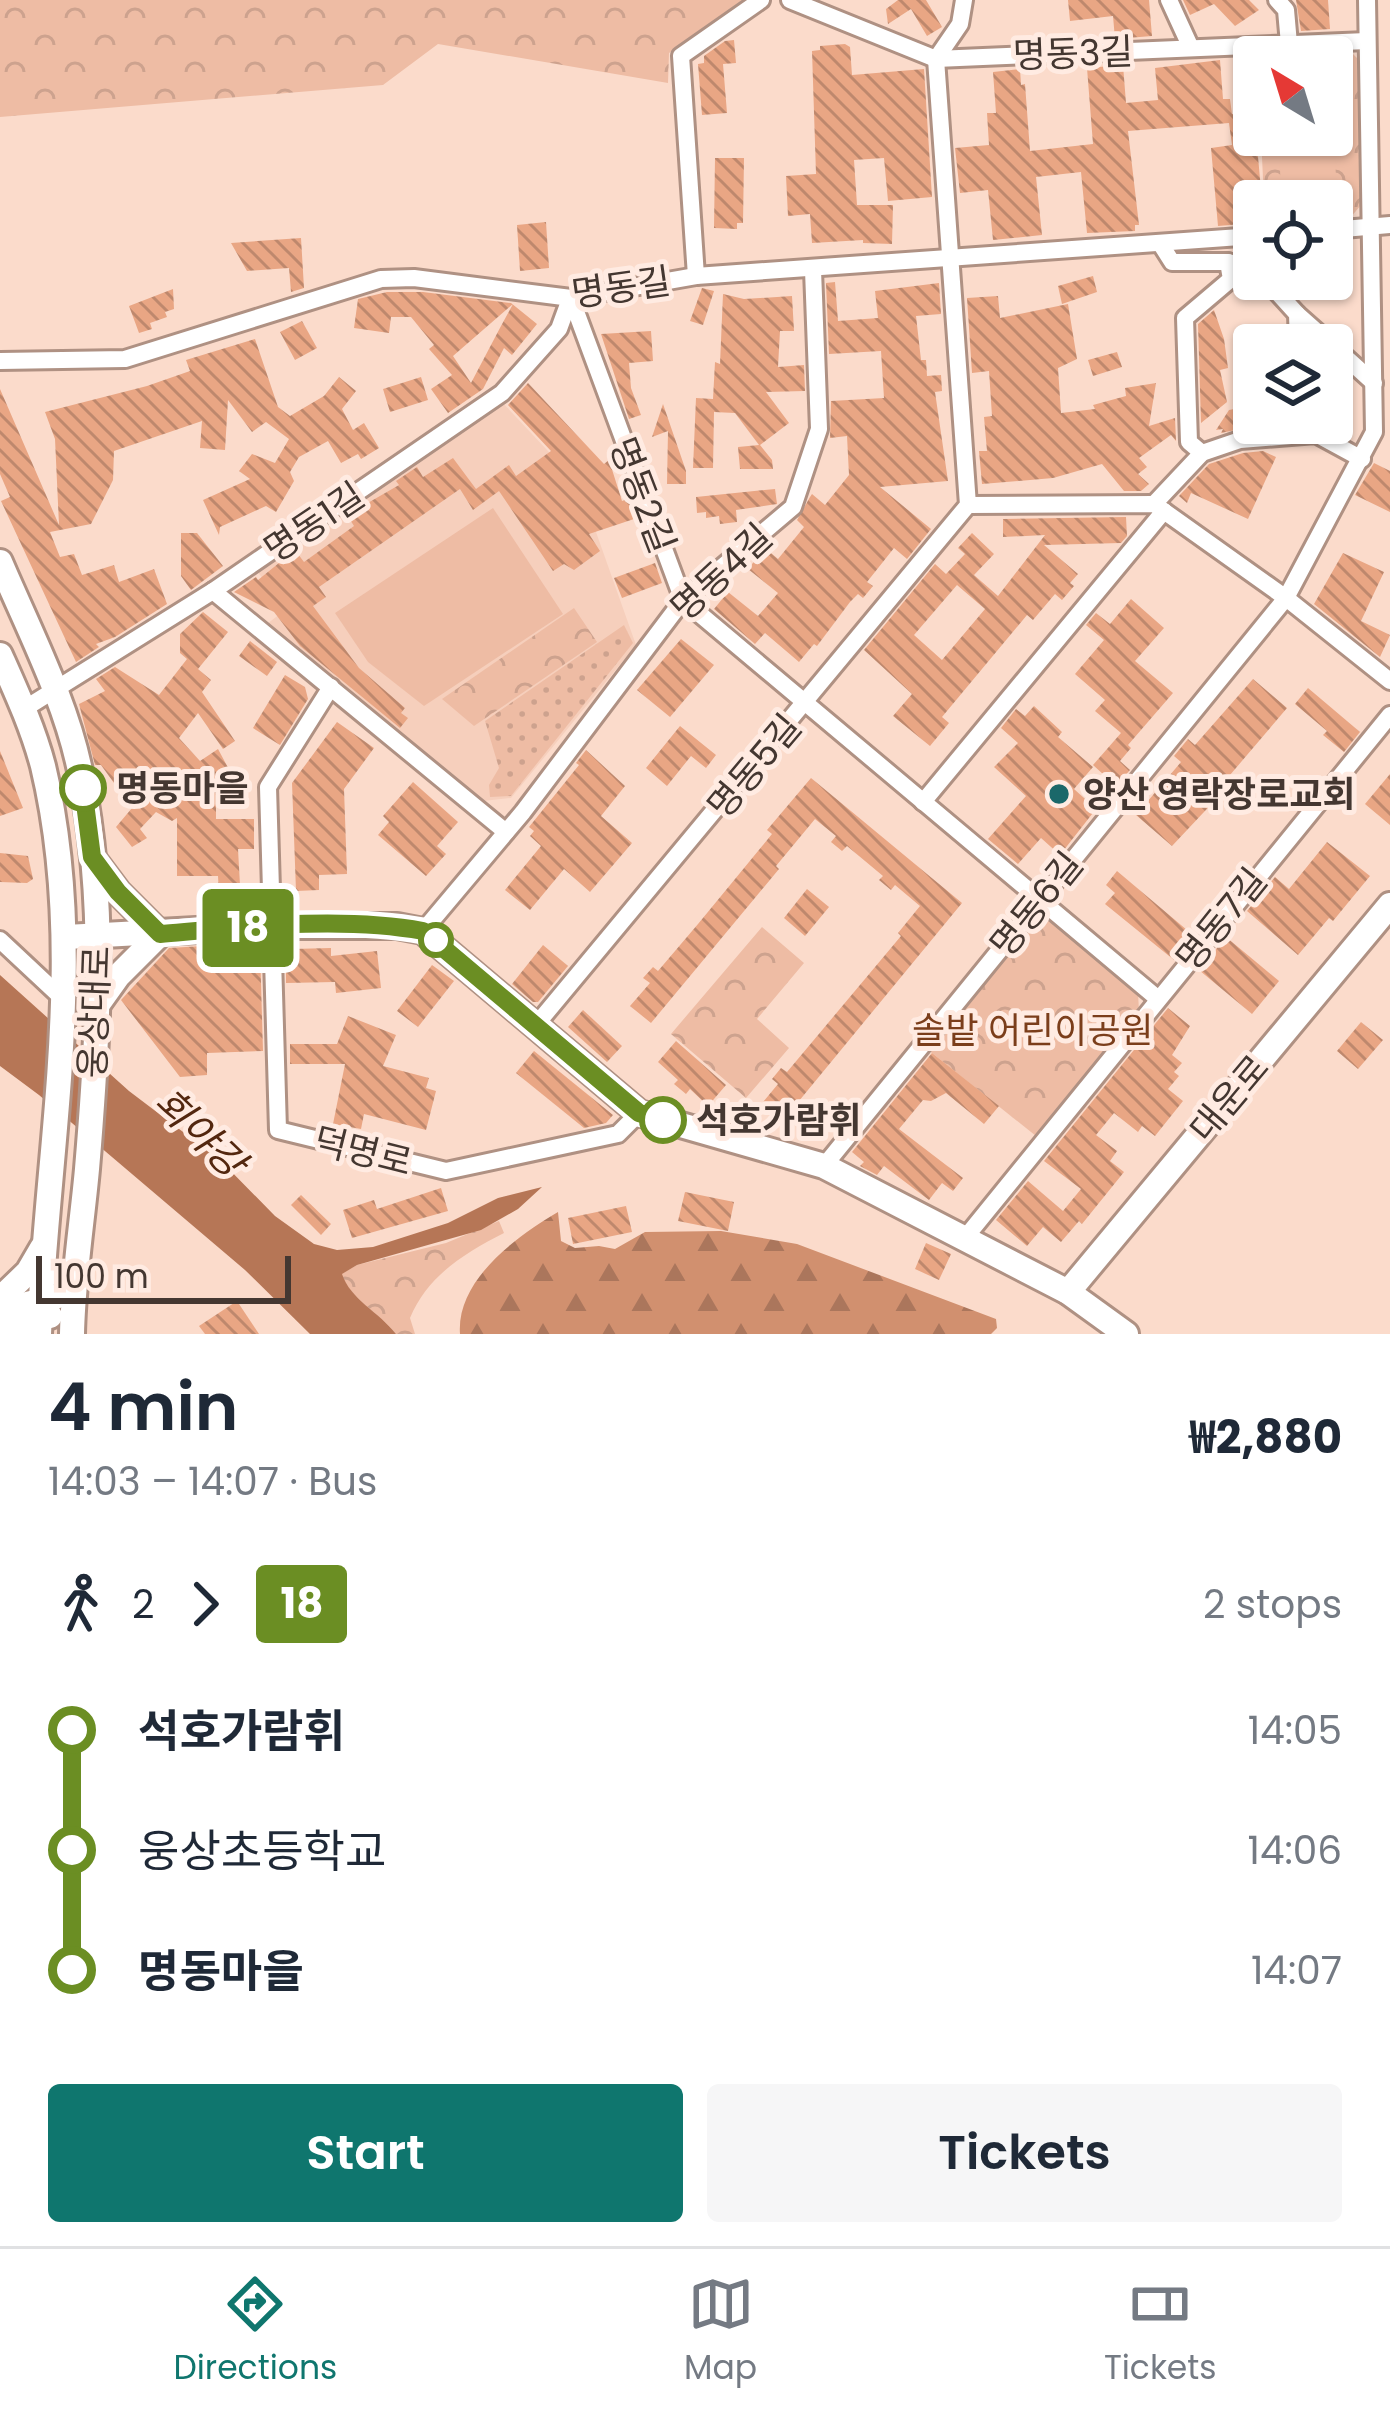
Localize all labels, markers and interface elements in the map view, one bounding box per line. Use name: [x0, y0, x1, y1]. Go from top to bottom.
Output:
street label: 명동3길: [1012, 26, 1134, 81]
north arrow: [1233, 36, 1353, 156]
map controls: [1233, 36, 1353, 444]
button: locate: [1233, 180, 1353, 300]
street label: 명동길: [568, 255, 674, 320]
button: layers: [1233, 324, 1353, 444]
street label: 명동2길: [597, 430, 688, 560]
street label: 명동1길: [254, 470, 375, 575]
street label: 명동4길: [659, 512, 783, 633]
street label: 명동5길: [696, 703, 813, 829]
place label: 명동마을: [116, 763, 248, 814]
marker: 명동마을: [61, 766, 105, 810]
place label: 양산 영락장로교회: [1083, 769, 1356, 820]
marker: 양산 영락장로교회: [1046, 781, 1072, 807]
street label: 명동6길: [978, 841, 1095, 968]
street label: 명동7길: [1164, 857, 1279, 982]
line badge: 18: [194, 889, 302, 967]
text: 18: [226, 898, 270, 957]
unlabelled marker: [420, 924, 452, 956]
street label: 웅상대로: [67, 945, 122, 1079]
park label: 솔밭 어린이공원: [912, 1005, 1154, 1056]
street label: 대운로: [1178, 1044, 1281, 1153]
water label: 회야강: [142, 1075, 261, 1193]
place label: 석호가람휘: [696, 1095, 862, 1146]
marker: 석호가람휘: [641, 1098, 685, 1142]
street label: 덕명로: [308, 1115, 417, 1188]
scale bar: [36, 1250, 291, 1303]
text: 100 m: [54, 1253, 149, 1300]
text: 4 min: [48, 1361, 238, 1453]
text: ₩2,880: [1189, 1406, 1342, 1469]
text: 14:03 – 14:07 · Bus: [48, 1454, 377, 1509]
icon: walk: [48, 1571, 114, 1637]
icon: forward: [172, 1571, 238, 1637]
text: 18: [280, 1574, 323, 1633]
text: 2: [132, 1577, 154, 1632]
text: 2 stops: [1203, 1577, 1342, 1632]
text: 석호가람휘: [138, 1700, 345, 1763]
text: 14:05: [1248, 1703, 1342, 1758]
text: 웅상초등학교: [138, 1820, 386, 1883]
text: 14:06: [1247, 1823, 1342, 1878]
text: 명동마을: [138, 1940, 304, 2003]
text: 14:07: [1251, 1943, 1342, 1998]
button: Start: [48, 2084, 683, 2222]
button: Tickets: [707, 2084, 1342, 2222]
tab: Directions: [173, 2271, 337, 2393]
tab: Map: [684, 2271, 757, 2393]
tab: Tickets: [1104, 2271, 1217, 2393]

